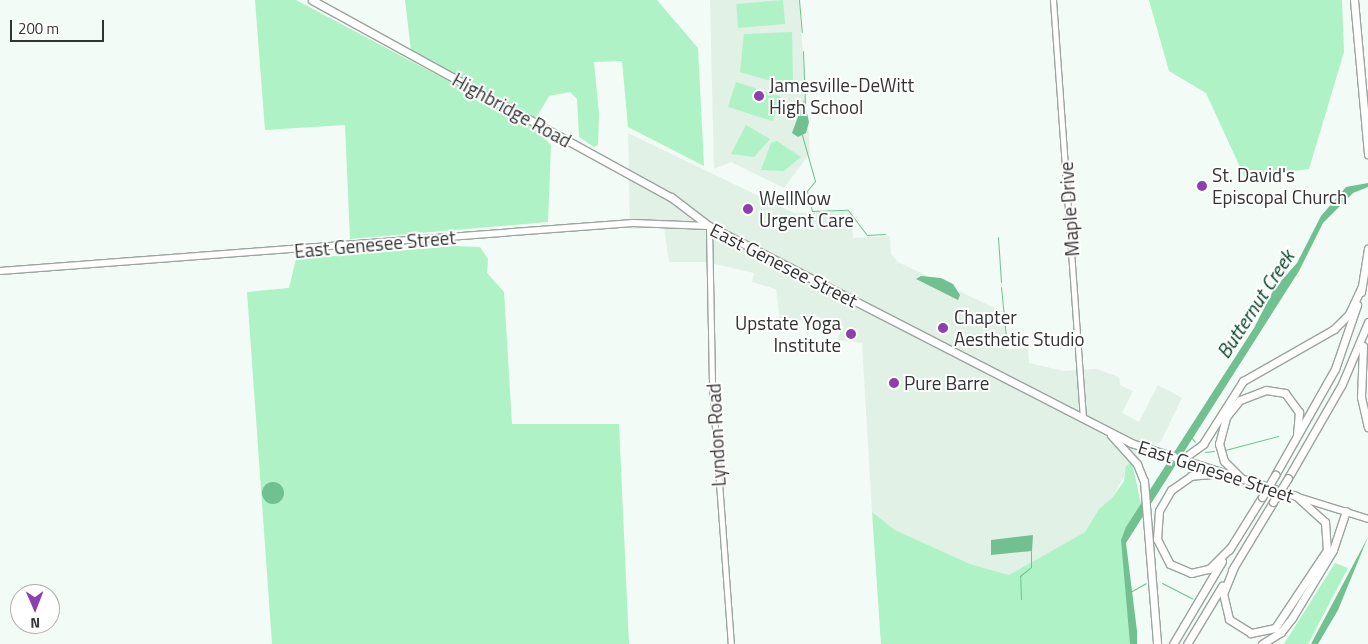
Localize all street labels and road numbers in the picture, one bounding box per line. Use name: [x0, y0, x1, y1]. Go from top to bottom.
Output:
street label: Highbridge Road: [449, 68, 575, 152]
street label: Maple Drive: [1054, 161, 1084, 257]
street label: East Genesee Street: [707, 218, 861, 312]
street label: East Genesee Street: [293, 226, 457, 262]
street label: Lyndon Road: [702, 383, 730, 487]
street label: East Genesee Street: [1135, 435, 1297, 507]

